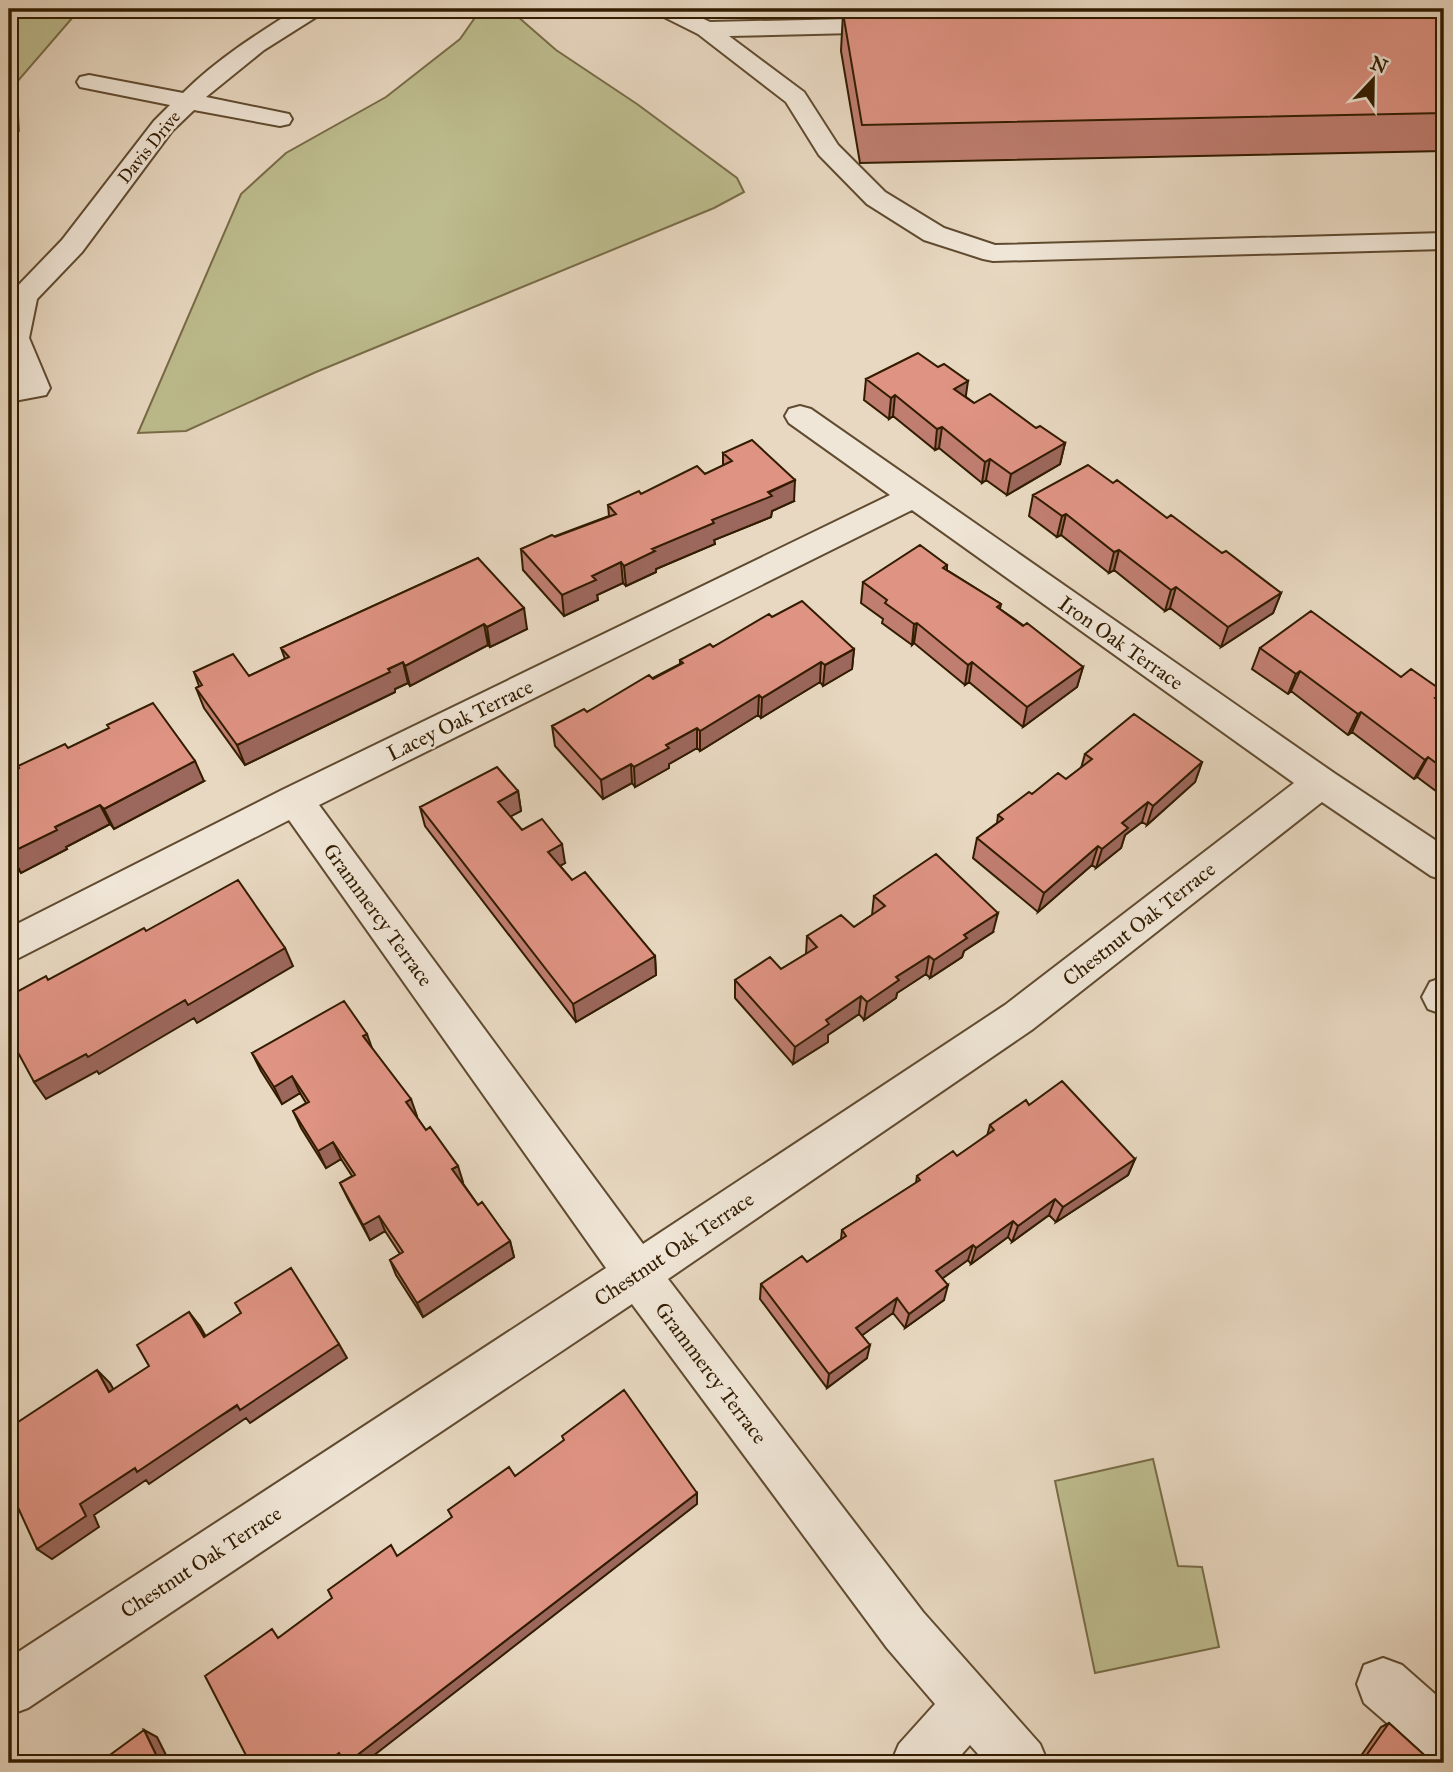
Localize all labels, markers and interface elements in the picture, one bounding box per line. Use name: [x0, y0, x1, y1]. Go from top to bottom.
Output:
north arrow: [1338, 46, 1408, 116]
text: N: [1367, 51, 1391, 78]
street label: Davis Drive: [113, 106, 185, 188]
street label: Iron Oak Terrace: [1054, 590, 1189, 696]
street label: Lacey Oak Terrace: [383, 673, 537, 767]
street label: Grammercy Terrace: [317, 838, 439, 992]
street label: Chestnut Oak Terrace: [1057, 856, 1221, 992]
street label: Chestnut Oak Terrace: [589, 1186, 759, 1312]
street label: Grammercy Terrace: [649, 1297, 773, 1449]
street label: Chestnut Oak Terrace: [116, 1500, 287, 1624]

